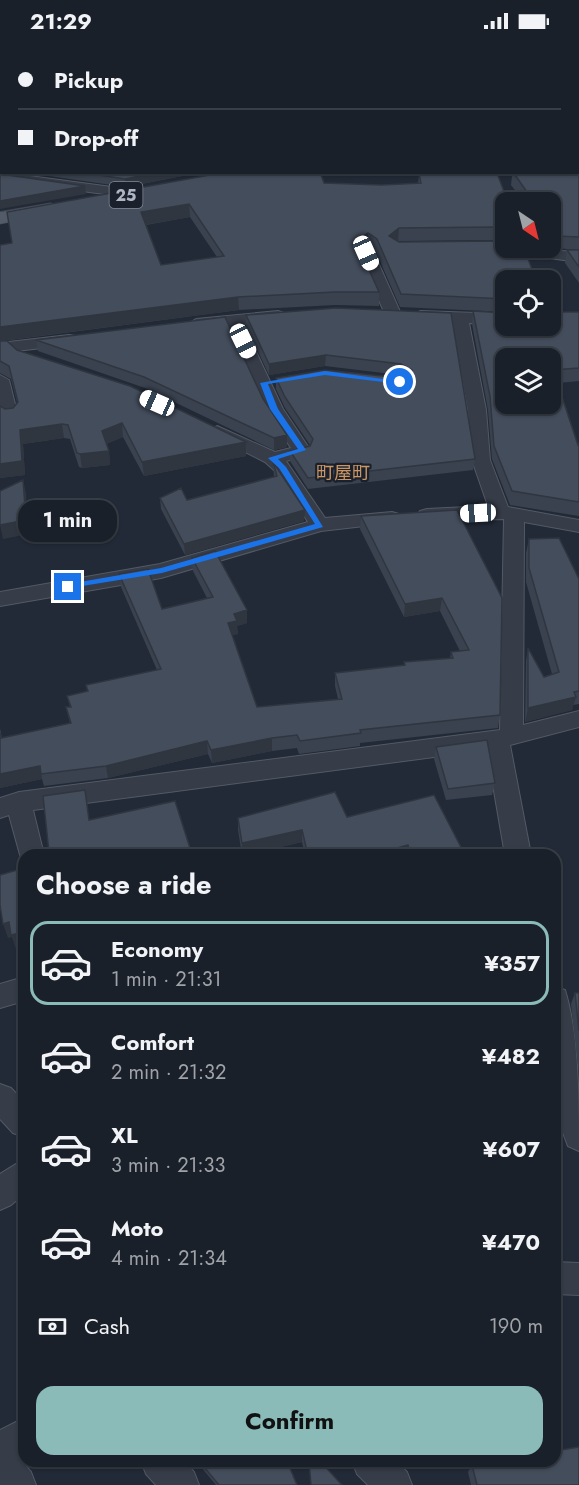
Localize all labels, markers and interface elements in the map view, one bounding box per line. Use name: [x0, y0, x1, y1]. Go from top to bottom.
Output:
text: 21:29: [30, 5, 92, 37]
text: Pickup: [54, 64, 123, 96]
text: Drop-off: [54, 122, 138, 154]
road number: 25: [110, 182, 142, 208]
north arrow: [495, 192, 561, 258]
map controls: [495, 192, 561, 414]
car: [350, 233, 382, 273]
button: locate: [495, 270, 561, 336]
car: [227, 321, 259, 361]
button: layers: [495, 348, 561, 414]
route start: [386, 368, 413, 395]
car: [137, 387, 177, 419]
district label: 町屋町: [316, 460, 370, 486]
callout: 1 min: [19, 500, 118, 542]
car: [460, 503, 496, 523]
text: 1 min: [43, 506, 92, 535]
route end: [54, 573, 81, 600]
text: Choose a ride: [36, 865, 211, 904]
text: Economy: [111, 933, 203, 965]
icon: car: [39, 936, 93, 990]
text: ¥357: [484, 947, 540, 979]
text: 1 min · 21:31: [111, 965, 222, 994]
text: Comfort: [111, 1026, 194, 1058]
icon: car: [39, 1029, 93, 1083]
text: ¥482: [482, 1040, 540, 1072]
text: 2 min · 21:32: [111, 1058, 226, 1087]
text: XL: [111, 1119, 138, 1151]
icon: car: [39, 1122, 93, 1176]
text: ¥607: [483, 1133, 540, 1165]
text: 3 min · 21:33: [111, 1151, 225, 1180]
text: Moto: [111, 1212, 164, 1244]
icon: car: [39, 1215, 93, 1269]
text: ¥470: [482, 1226, 540, 1258]
text: 4 min · 21:34: [111, 1244, 227, 1273]
icon: cash: [36, 1310, 69, 1343]
text: Cash: [84, 1310, 130, 1342]
text: 190 m: [489, 1312, 543, 1341]
button: Confirm: [36, 1386, 543, 1455]

